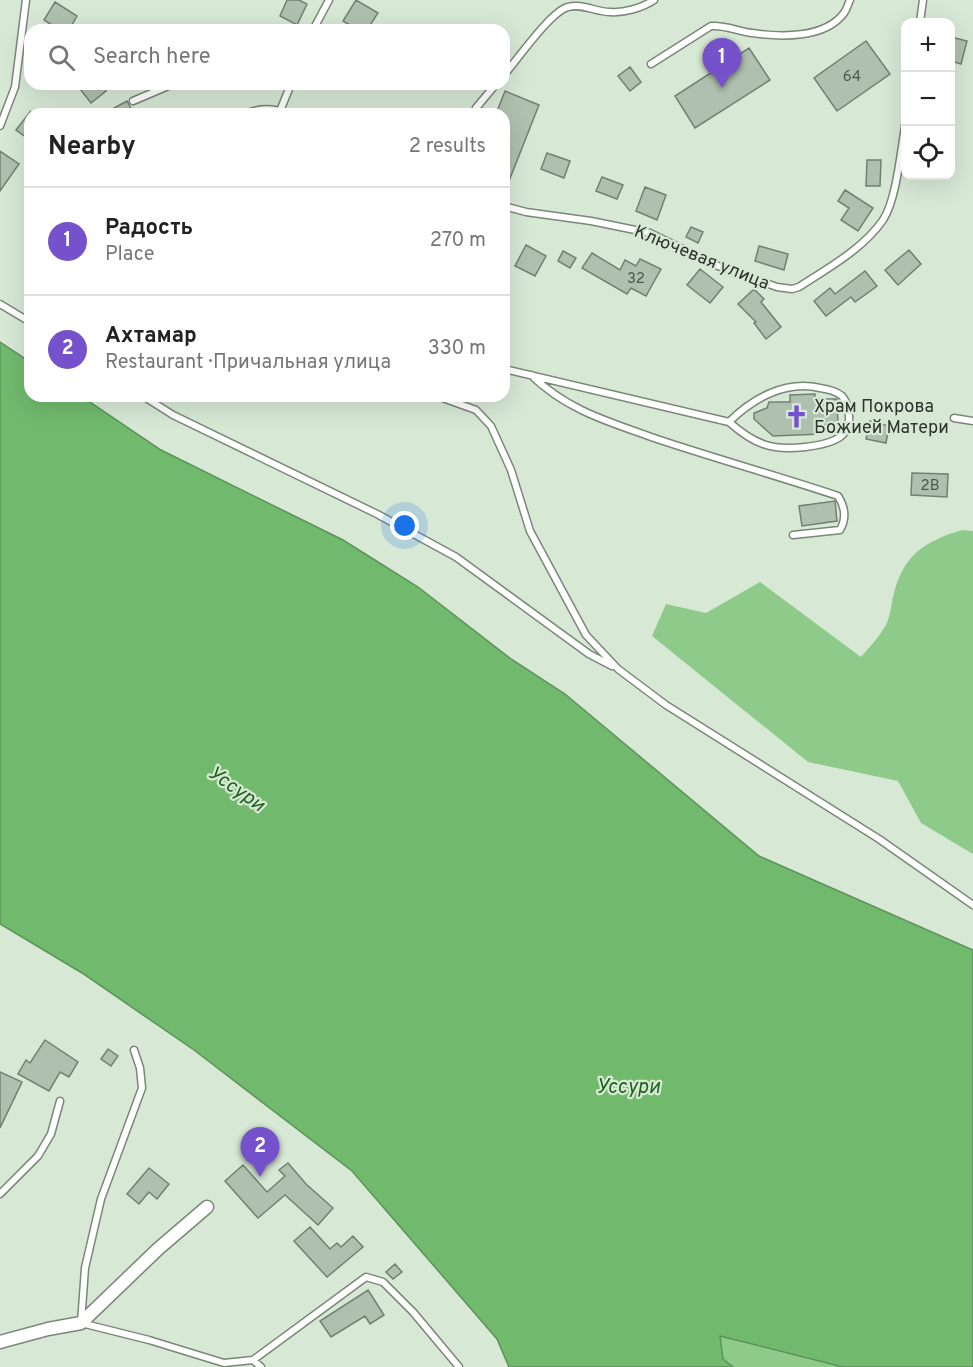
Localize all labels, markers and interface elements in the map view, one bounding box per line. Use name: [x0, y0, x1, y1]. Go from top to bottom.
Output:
map controls: [901, 18, 955, 180]
button: +: [901, 18, 955, 72]
search box: [24, 24, 510, 90]
pin: 1: [702, 38, 742, 88]
icon: search: [45, 41, 78, 74]
text: Search here: [93, 44, 211, 71]
house number: 64: [843, 68, 861, 87]
button: −: [901, 72, 955, 126]
button: locate: [901, 126, 955, 180]
text: Nearby: [48, 131, 136, 164]
text: 2 results: [409, 134, 486, 160]
text: Радость: [105, 215, 193, 242]
street label: Ключевая улица: [630, 221, 773, 296]
text: 1: [64, 228, 72, 254]
text: 270 m: [430, 228, 486, 254]
text: Place: [105, 242, 155, 268]
house number: 32: [627, 270, 645, 289]
text: Ахтамар: [105, 323, 197, 350]
text: 2: [61, 336, 74, 362]
text: 330 m: [428, 336, 486, 362]
text: Restaurant · Причальная улица: [105, 350, 391, 376]
place label: Храм Покрова Божией Матери: [814, 396, 949, 440]
church icon: Храм Покрова Божией Матери: [783, 403, 809, 429]
house number: 2В: [920, 477, 940, 496]
your location: [390, 511, 419, 540]
water label: Уссури: [202, 761, 270, 819]
water label: Уссури: [596, 1075, 660, 1101]
pin: 2: [240, 1128, 280, 1177]

